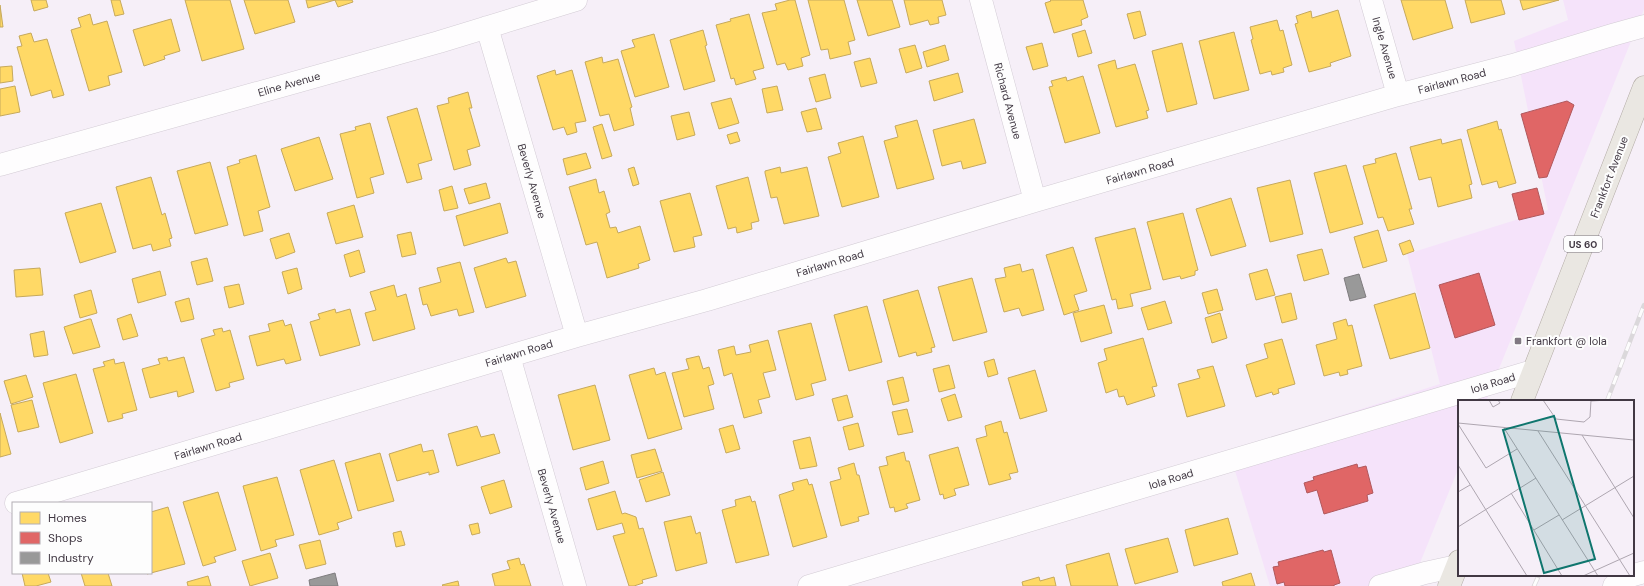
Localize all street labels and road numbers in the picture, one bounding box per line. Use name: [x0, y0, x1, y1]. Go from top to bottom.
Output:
street label: Ingle Avenue: [1369, 15, 1401, 81]
street label: Richard Avenue: [991, 61, 1025, 141]
street label: Fairlawn Road: [1416, 65, 1488, 97]
street label: Eline Avenue: [256, 68, 322, 100]
street label: Frankfort Avenue: [1587, 134, 1631, 220]
street label: Beverly Avenue: [515, 142, 549, 220]
street label: Fairlawn Road: [1105, 155, 1176, 187]
road number: US 60: [1564, 236, 1602, 252]
street label: Fairlawn Road: [795, 246, 866, 280]
street label: Fairlawn Road: [484, 336, 555, 370]
street label: Iola Road: [1469, 370, 1517, 396]
street label: Fairlawn Road: [173, 429, 244, 463]
street label: Iola Road: [1147, 466, 1195, 492]
street label: Beverly Avenue: [535, 467, 569, 545]

